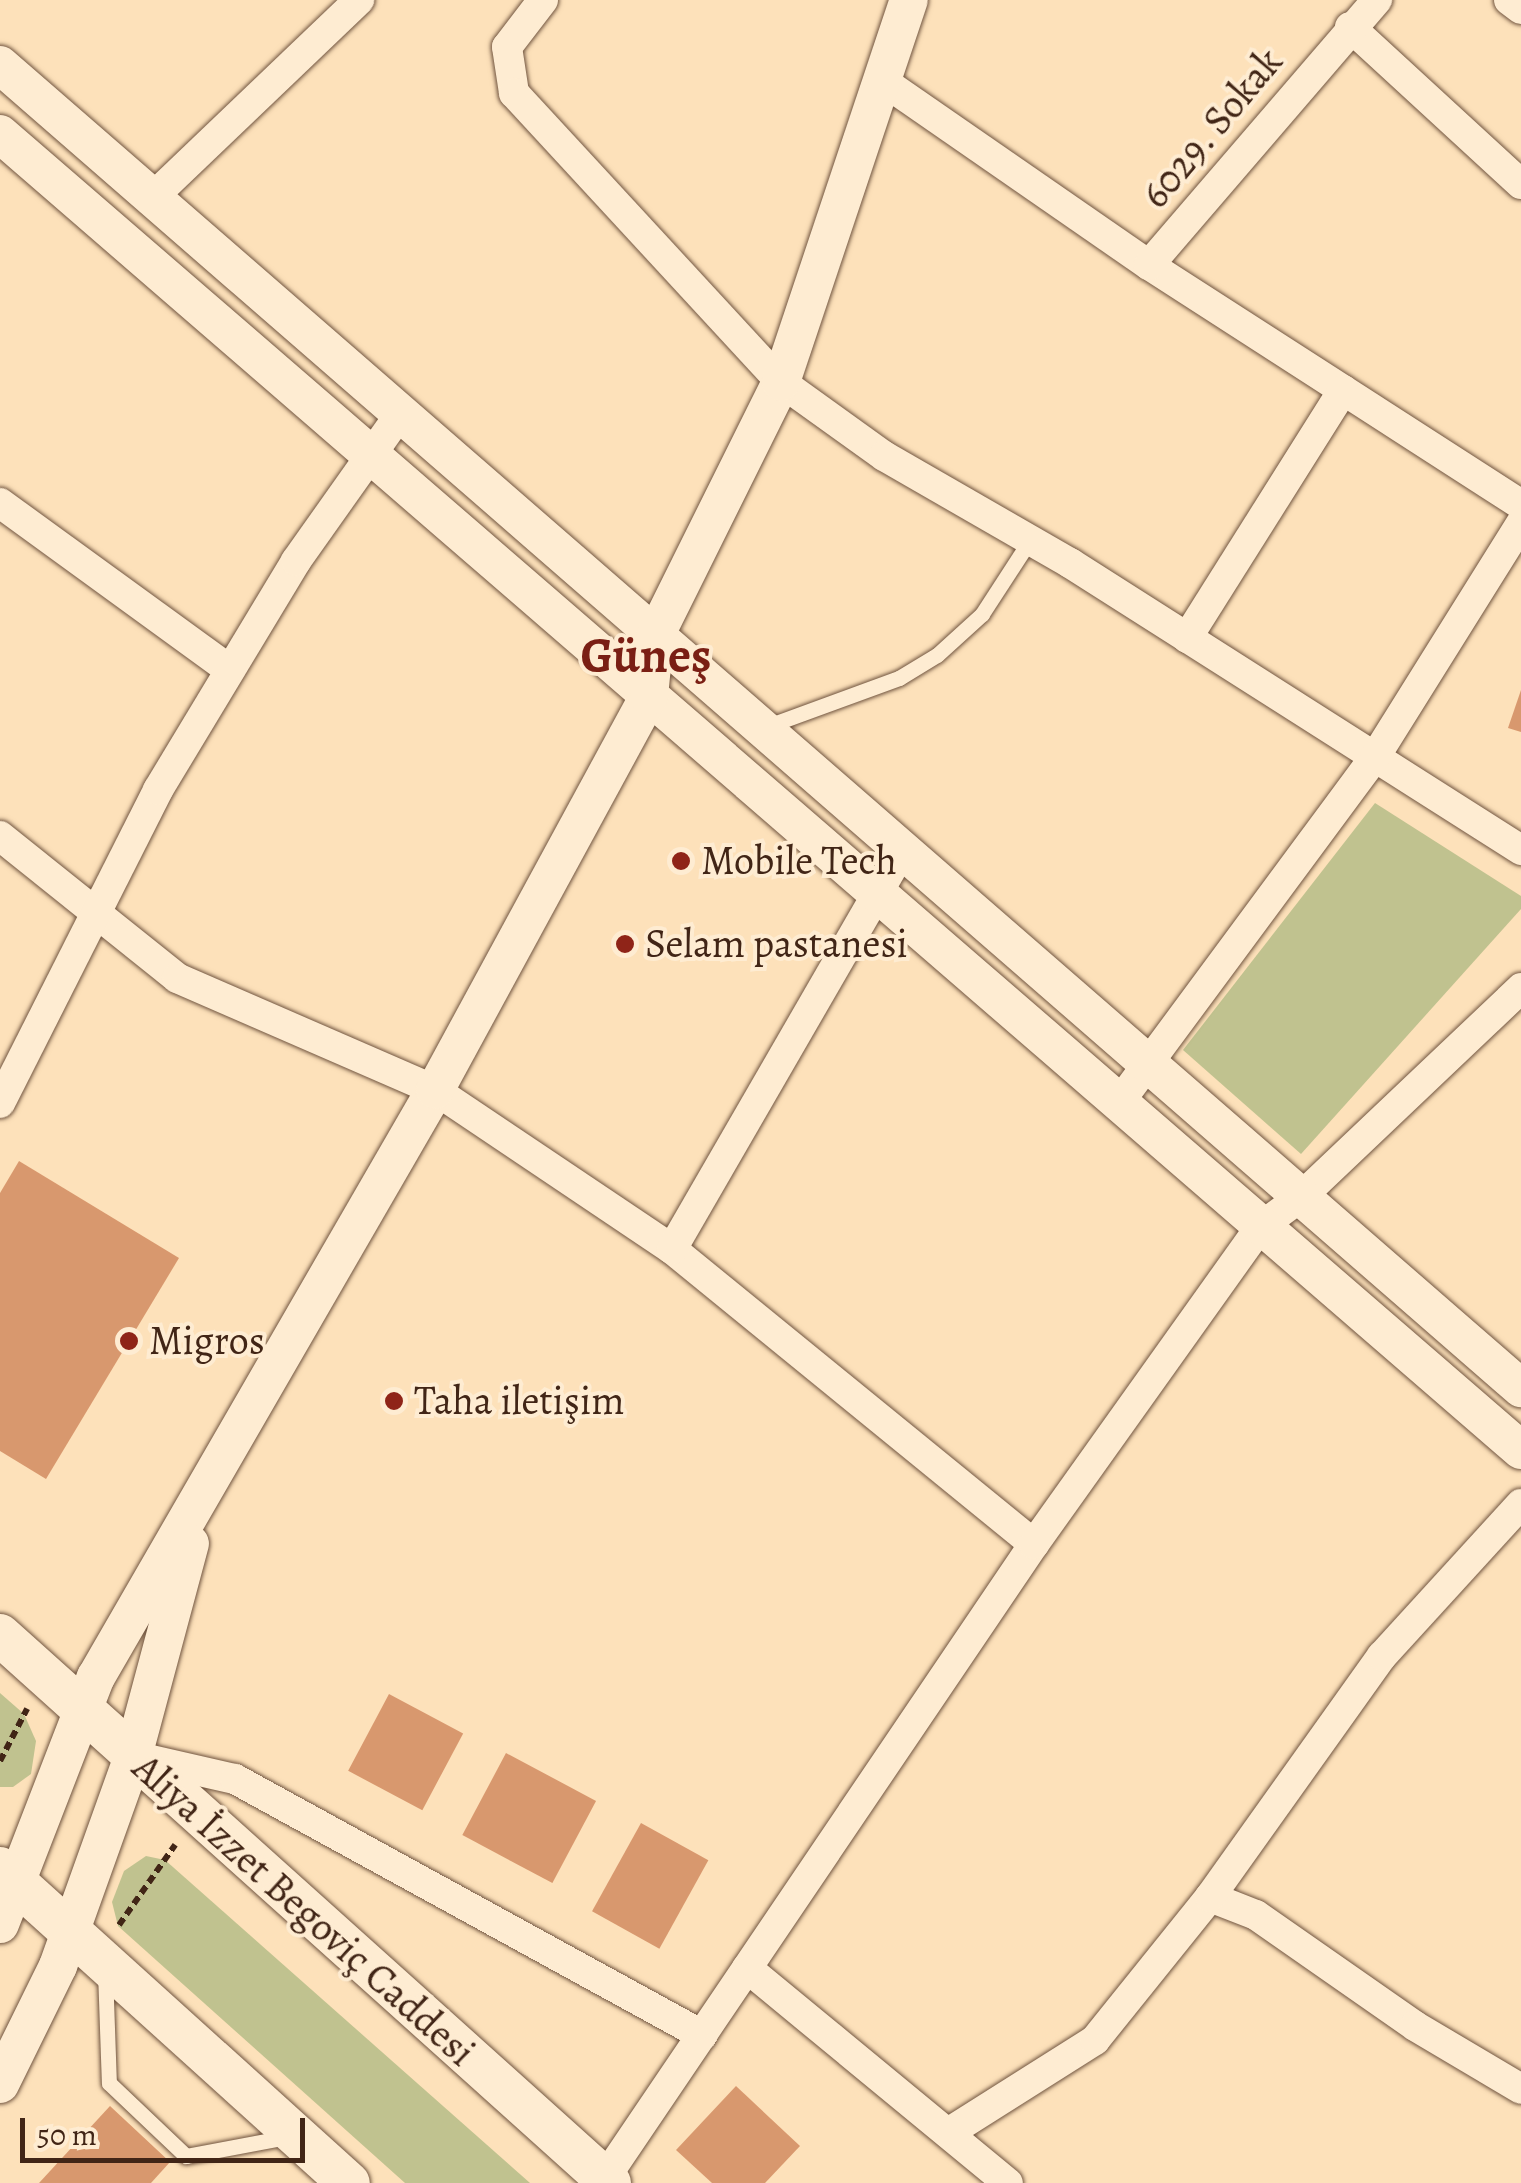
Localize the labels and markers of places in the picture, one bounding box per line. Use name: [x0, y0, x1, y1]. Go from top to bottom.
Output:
place label: Mobile Tech: [701, 837, 897, 885]
marker: Mobile Tech: [670, 850, 692, 872]
place label: Selam pastanesi: [645, 920, 908, 968]
marker: Selam pastanesi: [614, 933, 636, 955]
place label: Migros: [149, 1317, 265, 1365]
marker: Migros: [118, 1330, 140, 1352]
place label: Taha iletişim: [414, 1377, 624, 1425]
marker: Taha iletişim: [383, 1390, 405, 1412]

